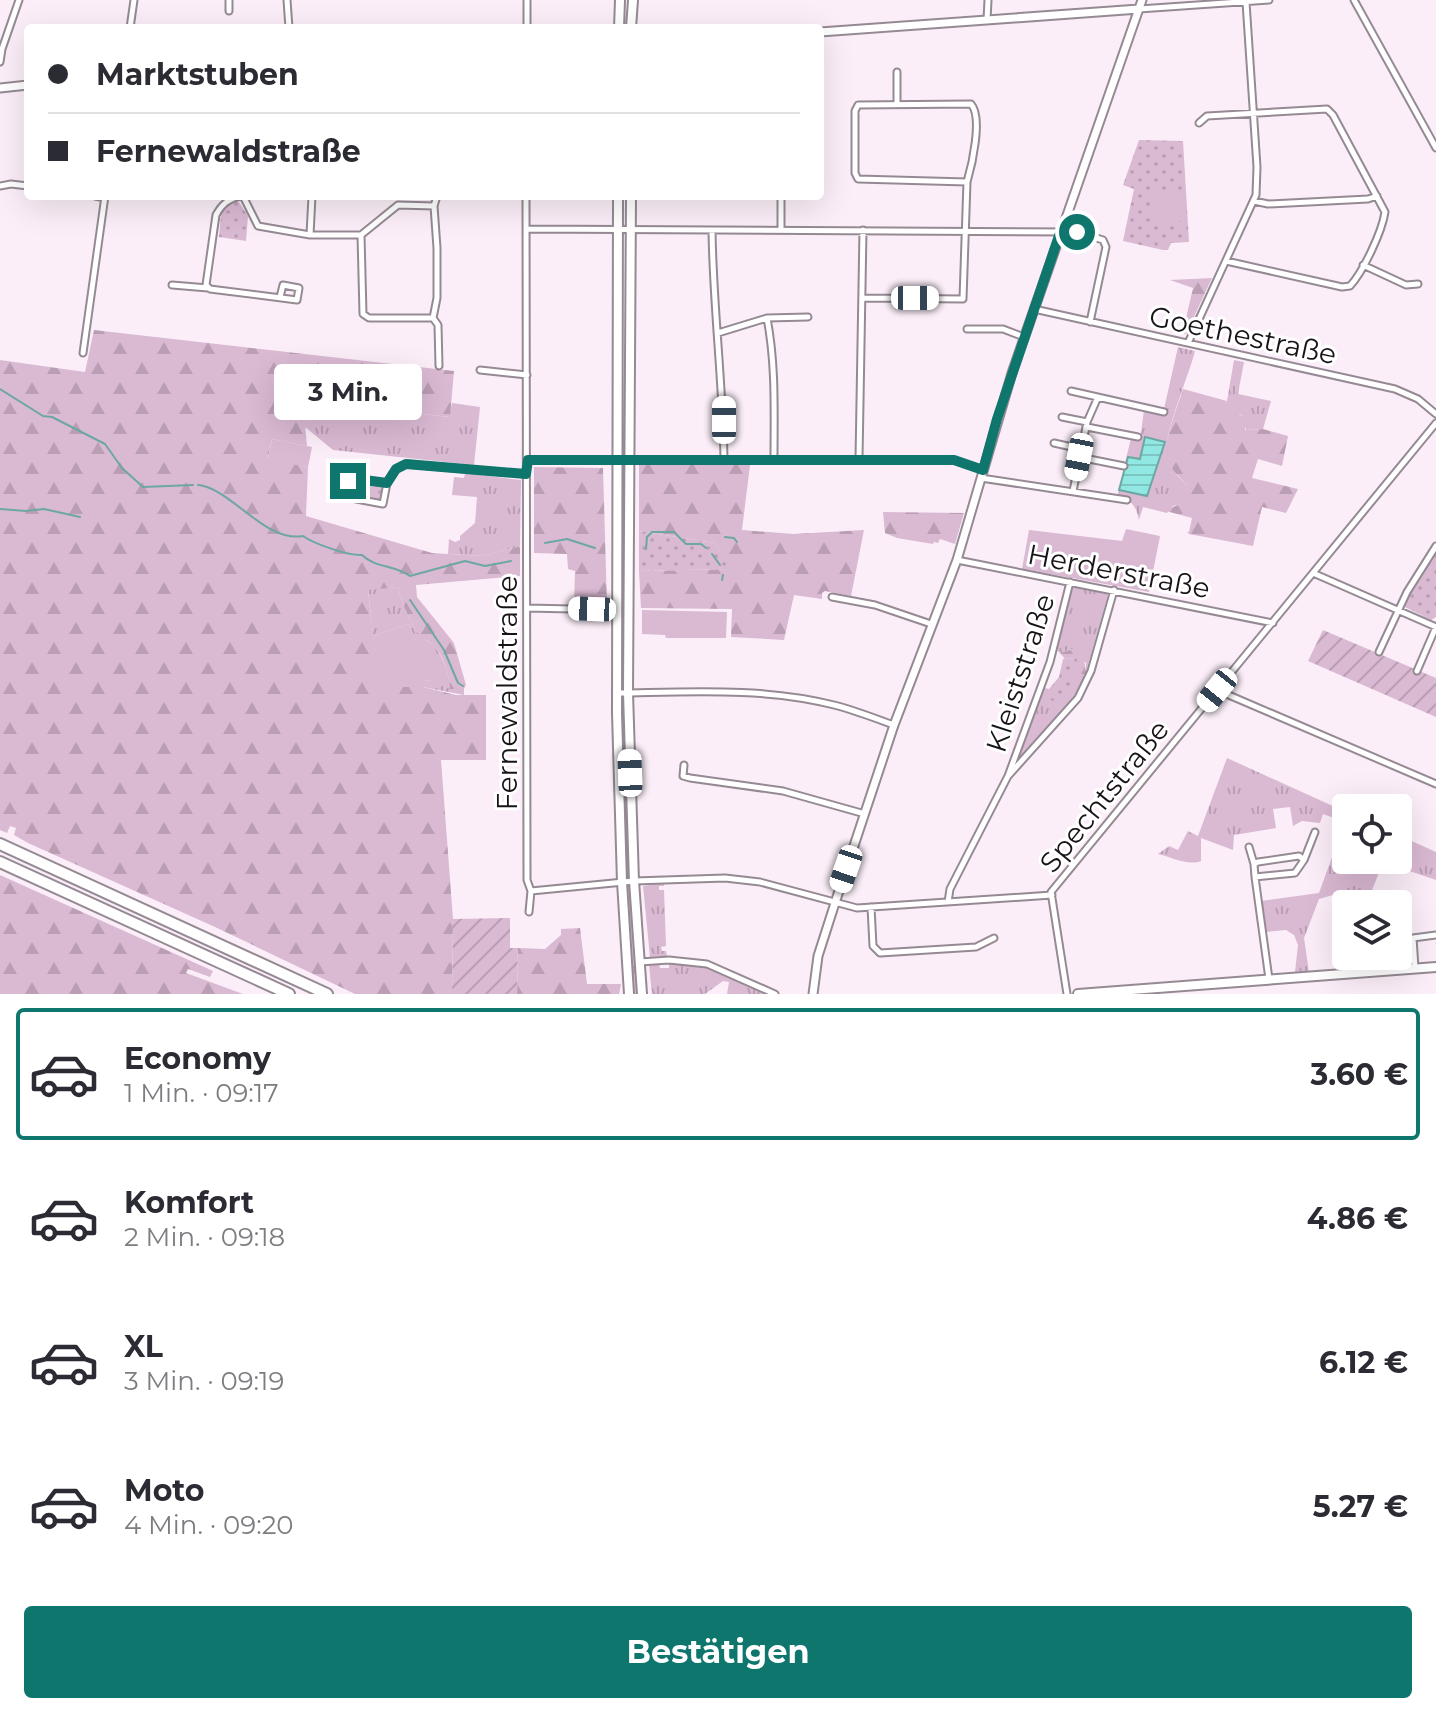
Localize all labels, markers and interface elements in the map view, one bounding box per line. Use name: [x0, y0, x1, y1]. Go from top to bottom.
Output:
text: Marktstuben: [96, 56, 299, 93]
text: Fernewaldstraße: [96, 133, 361, 170]
route start: [1059, 214, 1095, 250]
car: [891, 286, 939, 310]
street label: Goethestraße: [1146, 299, 1340, 371]
callout: 3 Min.: [274, 365, 422, 421]
text: 3 Min.: [308, 376, 388, 408]
car: [712, 396, 736, 444]
car: [1063, 431, 1095, 483]
route end: [330, 463, 366, 499]
street label: Herderstraße: [1025, 537, 1213, 605]
street label: Fernewaldstraße: [490, 575, 524, 811]
street label: Kleiststraße: [978, 590, 1062, 756]
car: [568, 596, 616, 622]
car: [1193, 664, 1241, 716]
street label: Spechtstraße: [1032, 713, 1176, 879]
car: [617, 749, 643, 797]
map controls: [1332, 794, 1412, 970]
button: locate: [1332, 794, 1412, 874]
car: [827, 842, 865, 896]
button: layers: [1332, 890, 1412, 970]
icon: car: [28, 1038, 100, 1110]
text: Economy: [124, 1040, 271, 1077]
text: 3.60 €: [1310, 1056, 1408, 1093]
text: 1 Min. · 09:17: [124, 1077, 279, 1109]
icon: car: [28, 1182, 100, 1254]
text: Komfort: [124, 1184, 254, 1221]
text: 4.86 €: [1307, 1200, 1408, 1237]
text: 2 Min. · 09:18: [124, 1221, 285, 1253]
icon: car: [28, 1326, 100, 1398]
text: XL: [124, 1328, 163, 1365]
text: 6.12 €: [1319, 1344, 1408, 1381]
text: 3 Min. · 09:19: [124, 1365, 284, 1397]
icon: car: [28, 1470, 100, 1542]
text: Moto: [124, 1472, 205, 1509]
text: 5.27 €: [1313, 1488, 1408, 1525]
text: 4 Min. · 09:20: [124, 1509, 294, 1541]
button: Bestätigen: [24, 1606, 1412, 1698]

